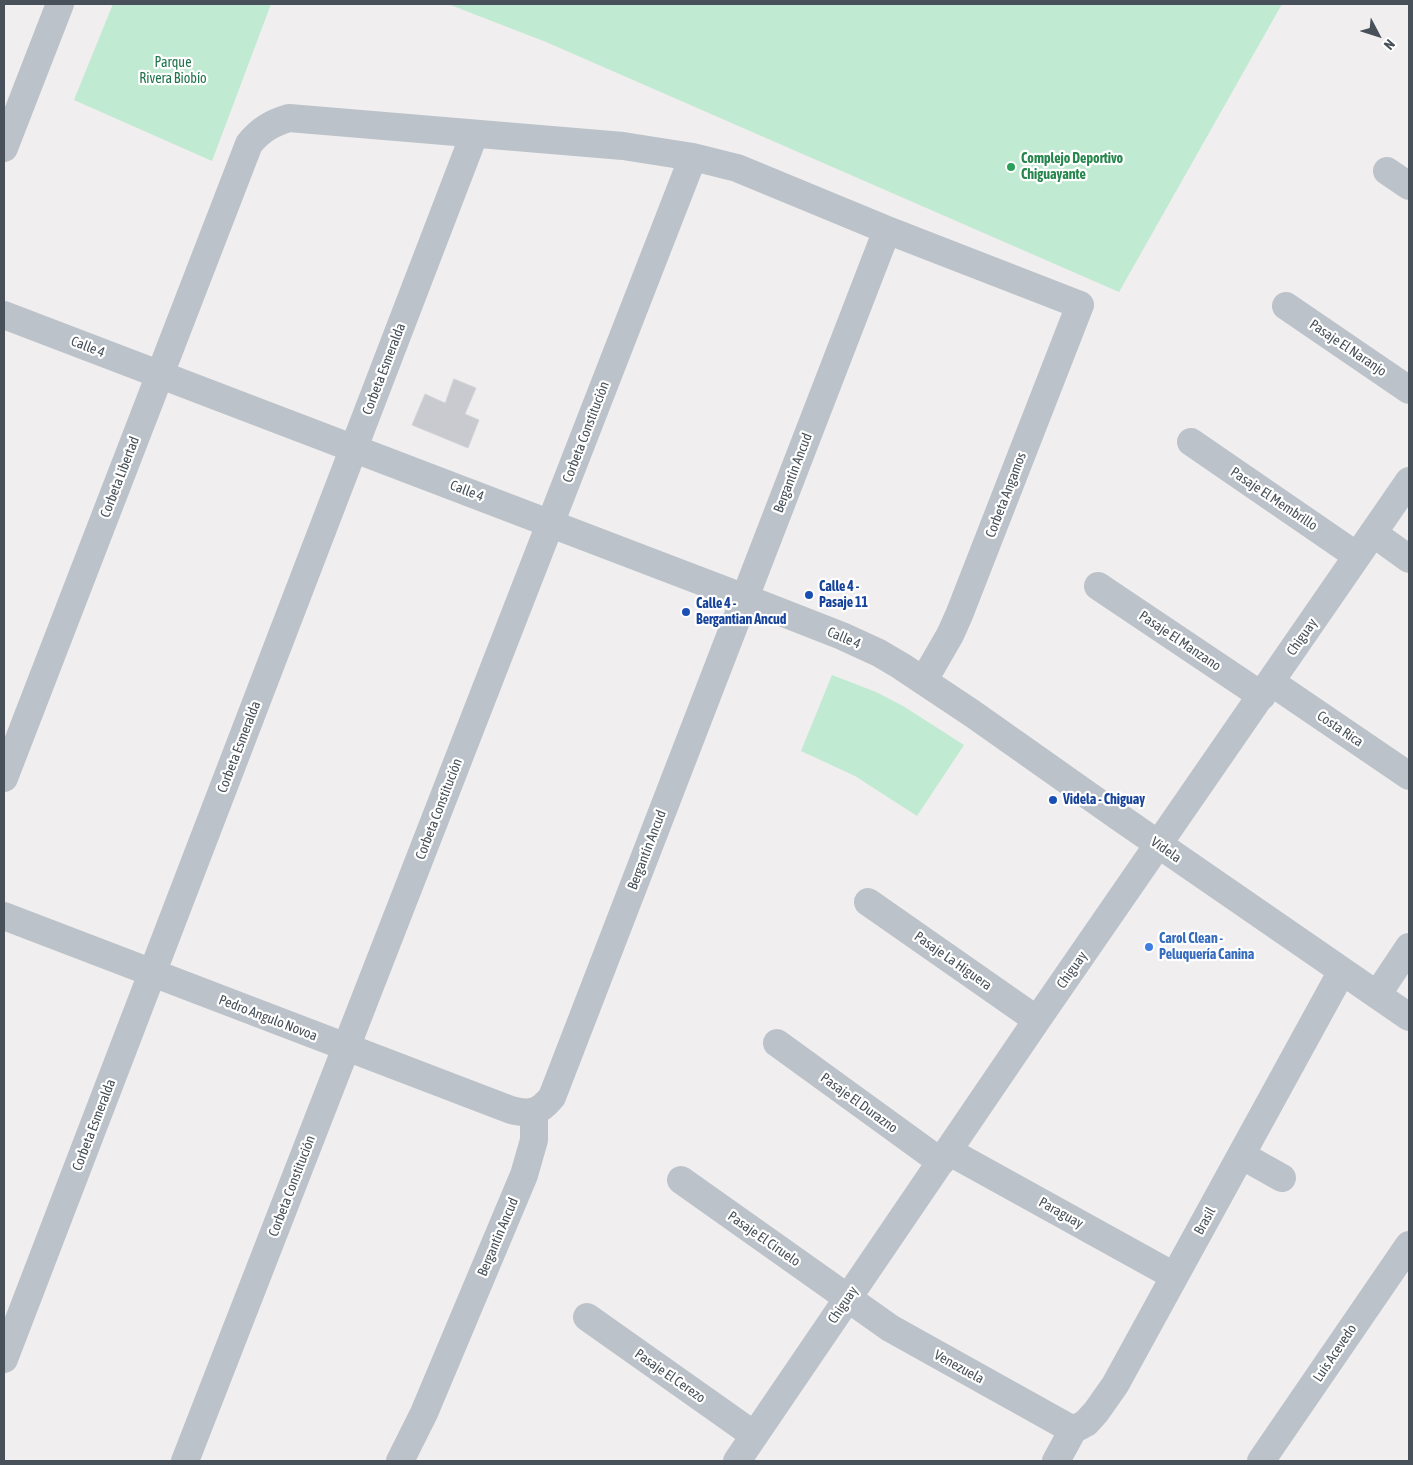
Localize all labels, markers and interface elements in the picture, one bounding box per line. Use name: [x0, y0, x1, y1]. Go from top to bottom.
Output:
north arrow: [1353, 10, 1403, 60]
text: N: [1381, 36, 1398, 53]
park label: Parque Rivera Biobío: [139, 55, 207, 88]
place label: Complejo Deportivo Chiguayante: [1021, 151, 1123, 184]
marker: Complejo Deportivo Chiguayante: [1005, 161, 1017, 173]
street label: Pasaje El Naranjo: [1306, 316, 1390, 380]
street label: Corbeta Esmeralda: [359, 321, 409, 417]
street label: Calle 4: [69, 333, 107, 361]
street label: Corbeta Constitución: [559, 379, 613, 485]
street label: Bergantín Ancud: [770, 431, 816, 515]
street label: Corbeta Libertad: [97, 434, 143, 520]
street label: Corbeta Angamos: [982, 450, 1030, 540]
street label: Pasaje El Membrillo: [1227, 464, 1321, 534]
street label: Calle 4: [448, 477, 486, 505]
place label: Calle 4 - Pasaje 11: [819, 579, 868, 612]
marker: Calle 4 - Pasaje 11: [803, 589, 815, 601]
place label: Calle 4 - Bergantian Ancud: [696, 596, 786, 628]
marker: Calle 4 - Bergantian Ancud: [680, 606, 692, 618]
street label: Pasaje El Manzano: [1136, 607, 1224, 675]
street label: Chiguay: [1283, 615, 1321, 659]
street label: Calle 4: [825, 623, 863, 653]
street label: Corbeta Esmeralda: [214, 699, 264, 795]
street label: Costa Rica: [1314, 707, 1366, 751]
street label: Corbeta Constitución: [412, 756, 466, 862]
place label: Videla - Chiguay: [1063, 792, 1145, 808]
marker: Videla - Chiguay: [1047, 794, 1059, 806]
street label: Bergantín Ancud: [624, 808, 670, 892]
street label: Videla: [1148, 834, 1184, 866]
street label: Pasaje La Higuera: [911, 928, 995, 994]
place label: Carol Clean - Peluquería Canina: [1159, 931, 1254, 964]
marker: Carol Clean - Peluquería Canina: [1143, 941, 1155, 953]
street label: Chiguay: [1053, 948, 1091, 992]
street label: Pedro Angulo Novoa: [216, 991, 320, 1045]
street label: Pasaje El Durazno: [817, 1069, 901, 1137]
street label: Corbeta Esmeralda: [69, 1077, 119, 1173]
street label: Corbeta Constitución: [265, 1133, 319, 1239]
street label: Paraguay: [1036, 1194, 1086, 1232]
street label: Bergantín Ancud: [474, 1195, 522, 1279]
street label: Brasil: [1191, 1204, 1219, 1238]
street label: Pasaje El Ciruelo: [725, 1208, 803, 1270]
street label: Chiguay: [824, 1283, 862, 1327]
street label: Luis Acevedo: [1310, 1321, 1360, 1385]
street label: Pasaje El Cerezo: [631, 1346, 709, 1406]
street label: Venezuela: [931, 1346, 987, 1388]

